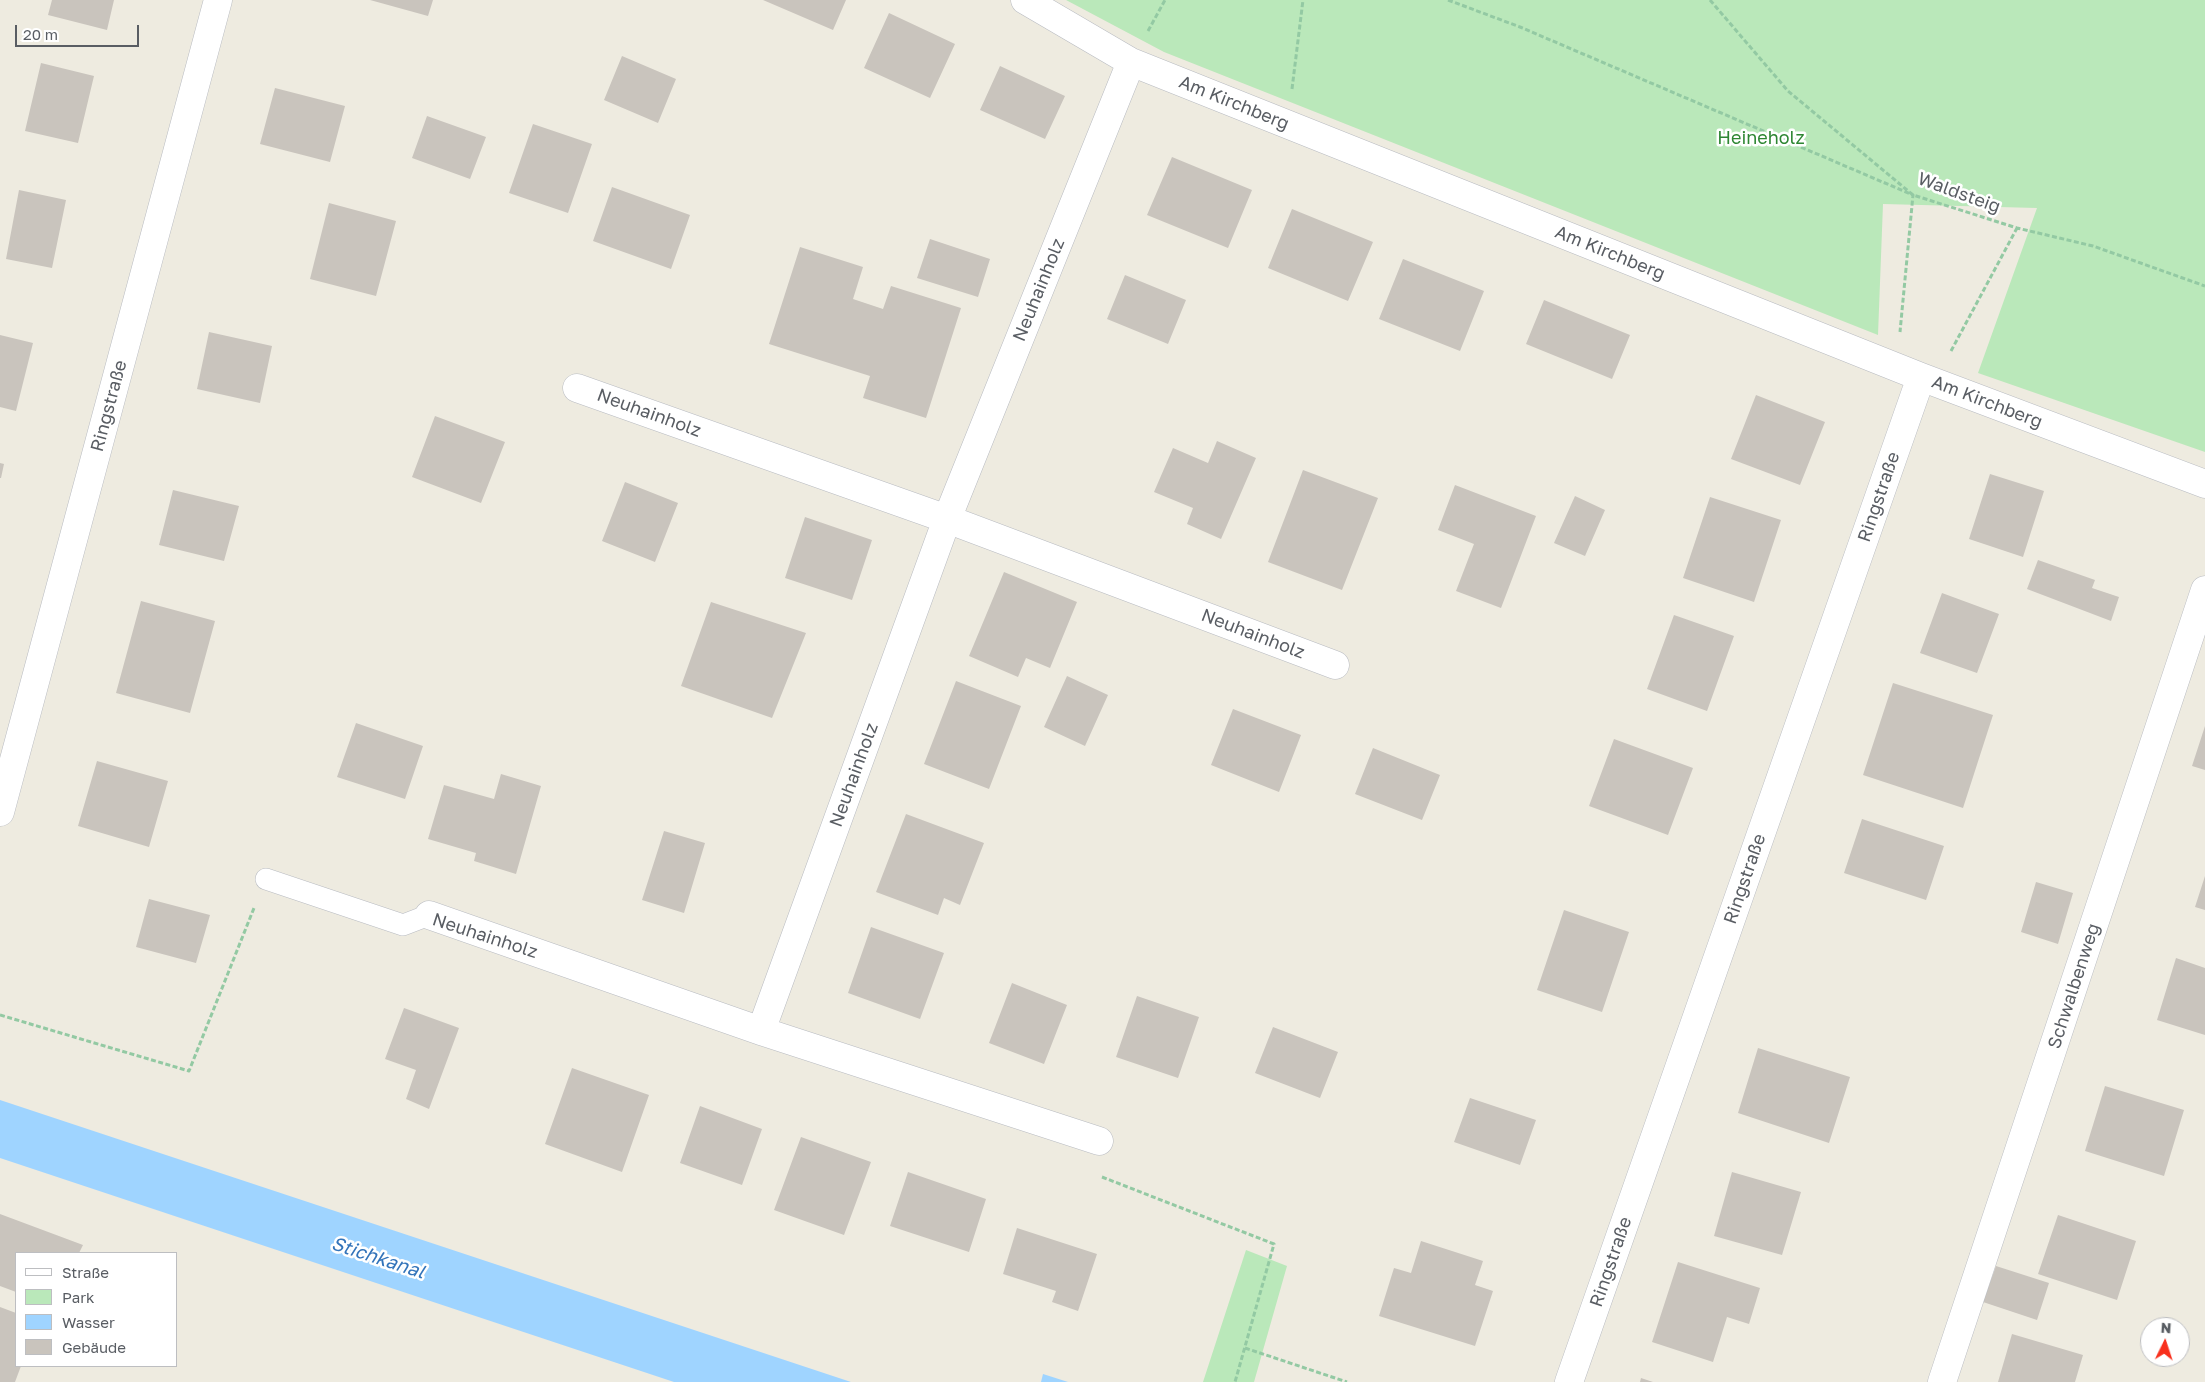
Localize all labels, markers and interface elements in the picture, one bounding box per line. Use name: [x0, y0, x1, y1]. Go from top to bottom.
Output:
scale bar: [18, 15, 141, 47]
text: 20 m: [23, 25, 58, 43]
street label: Am Kirchberg: [1176, 71, 1292, 135]
park label: Heineholz: [1717, 127, 1805, 149]
street label: Waldsteig: [1915, 168, 2003, 218]
street label: Am Kirchberg: [1552, 221, 1668, 285]
street label: Neuhainholz: [1009, 235, 1069, 345]
street label: Ringstraße: [86, 358, 132, 454]
street label: Am Kirchberg: [1929, 371, 2045, 433]
street label: Neuhainholz: [594, 384, 704, 442]
street label: Ringstraße: [1854, 449, 1904, 545]
street label: Neuhainholz: [1198, 604, 1308, 664]
street label: Neuhainholz: [825, 720, 883, 830]
street label: Ringstraße: [1720, 831, 1770, 927]
street label: Neuhainholz: [430, 909, 540, 963]
street label: Schwalbenweg: [2044, 921, 2104, 1051]
street label: Ringstraße: [1586, 1214, 1636, 1310]
water label: Stichkanal: [329, 1232, 427, 1284]
legend: [15, 1252, 178, 1367]
text: Straße: [62, 1263, 109, 1281]
text: Park: [62, 1288, 94, 1306]
text: Wasser: [62, 1313, 115, 1331]
north arrow: [2140, 1317, 2190, 1367]
text: N: [2160, 1319, 2172, 1336]
text: Gebäude: [62, 1338, 126, 1356]

